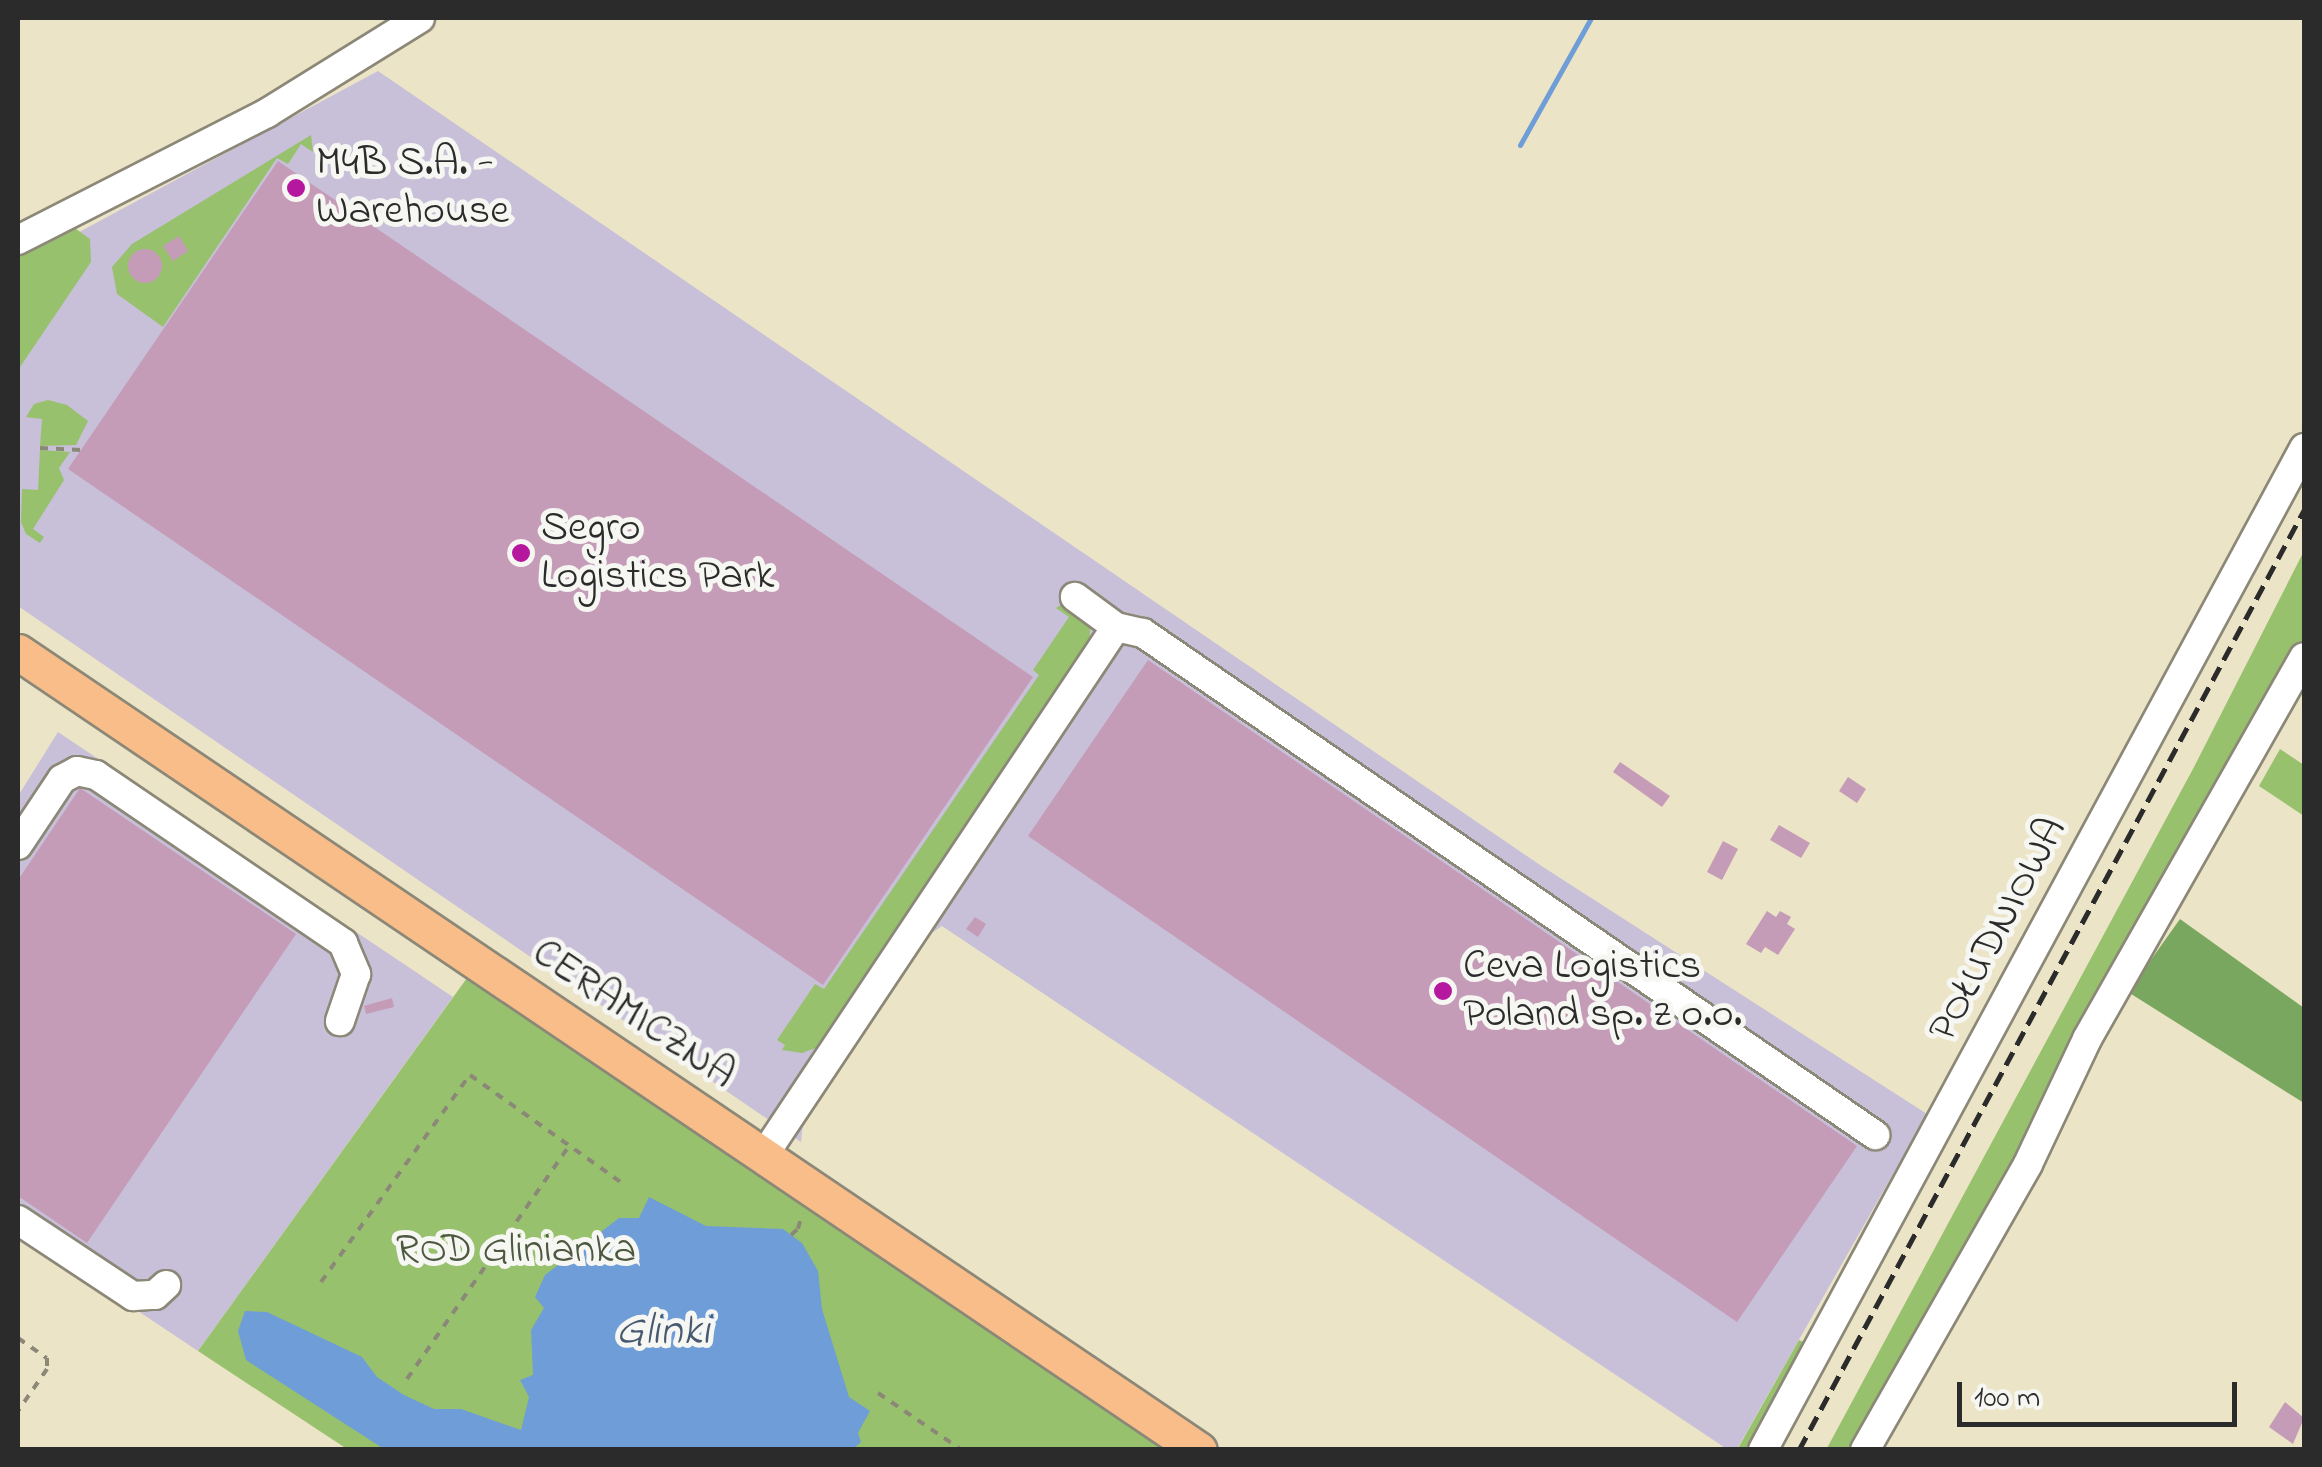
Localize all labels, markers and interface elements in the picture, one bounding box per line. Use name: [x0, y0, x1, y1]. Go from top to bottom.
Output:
place label: M4B S.A. - Warehouse: [316, 139, 509, 238]
marker: M4B S.A. - Warehouse: [285, 177, 307, 199]
place label: Segro Logistics Park: [541, 504, 774, 602]
marker: Segro Logistics Park: [510, 542, 532, 564]
street label: POŁUDNIOWA: [1919, 809, 2079, 1051]
street label: CERAMICZNA: [522, 929, 744, 1101]
place label: Ceva Logistics Poland sp. z o.o.: [1463, 942, 1742, 1040]
marker: Ceva Logistics Poland sp. z o.o.: [1432, 980, 1454, 1002]
park label: ROD Glinianka: [396, 1226, 636, 1276]
water label: Glinki: [616, 1306, 710, 1360]
scale bar: [1962, 1362, 2242, 1424]
text: 100 m: [1974, 1377, 2040, 1421]

